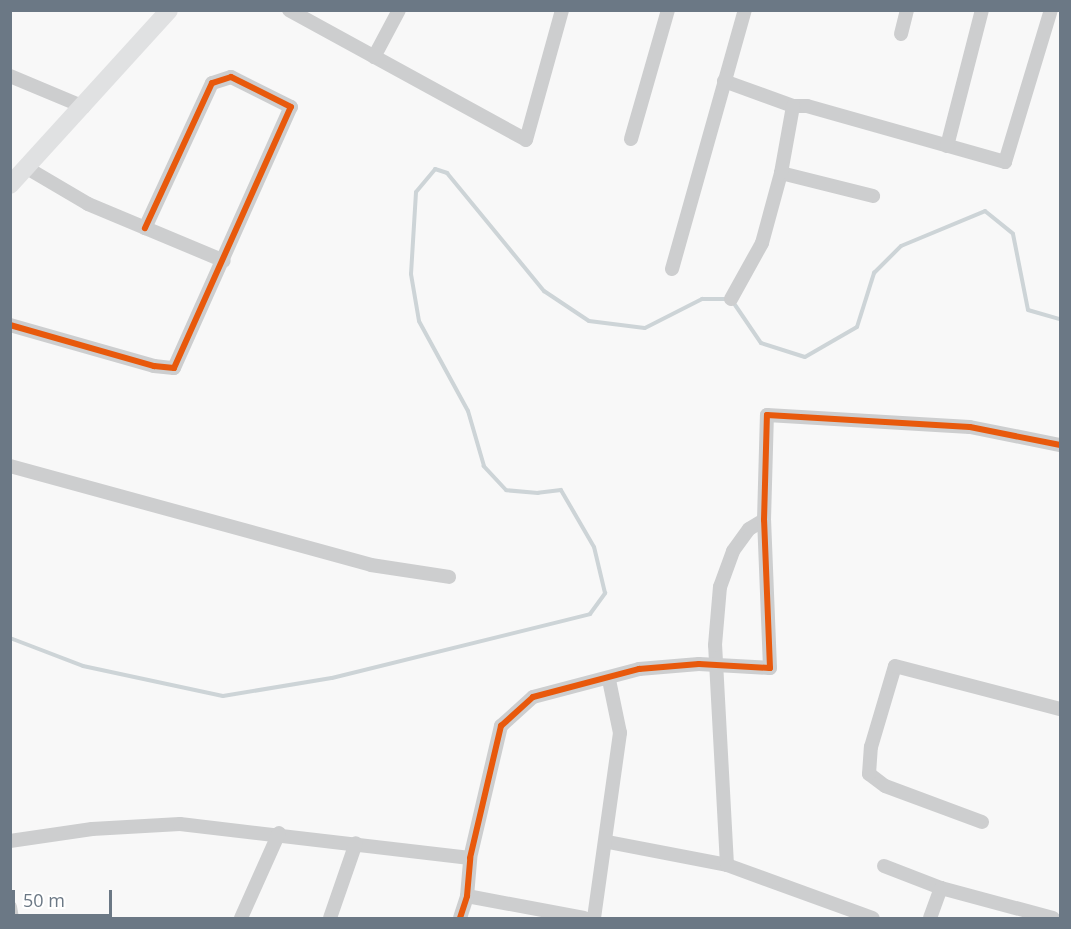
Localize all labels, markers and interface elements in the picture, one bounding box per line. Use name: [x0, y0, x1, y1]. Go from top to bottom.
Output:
scale bar: [15, 878, 116, 916]
text: 50 m: [23, 888, 65, 912]

